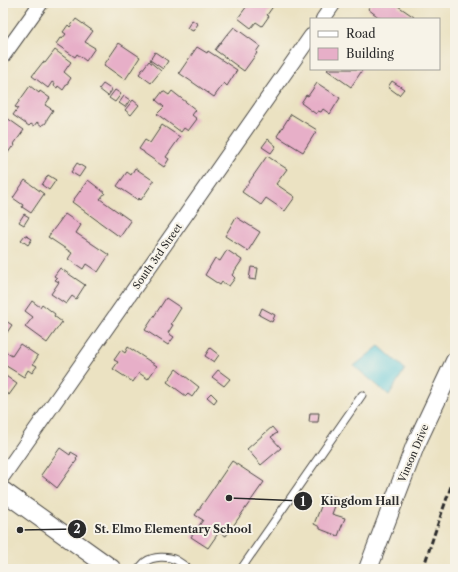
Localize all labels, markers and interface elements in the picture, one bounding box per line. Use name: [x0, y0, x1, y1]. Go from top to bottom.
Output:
legend: [310, 18, 440, 70]
text: Road: [346, 26, 376, 41]
text: Building: [346, 46, 394, 61]
street label: South 3rd Street: [130, 220, 185, 292]
street label: Vinson Drive: [395, 422, 432, 485]
callout: Kingdom Hall: [293, 490, 408, 513]
text: 1: [300, 494, 306, 509]
text: Kingdom Hall: [321, 494, 399, 508]
callout: St. Elmo Elementary School: [67, 518, 260, 541]
text: 2: [73, 521, 81, 536]
text: St. Elmo Elementary School: [94, 522, 252, 536]

